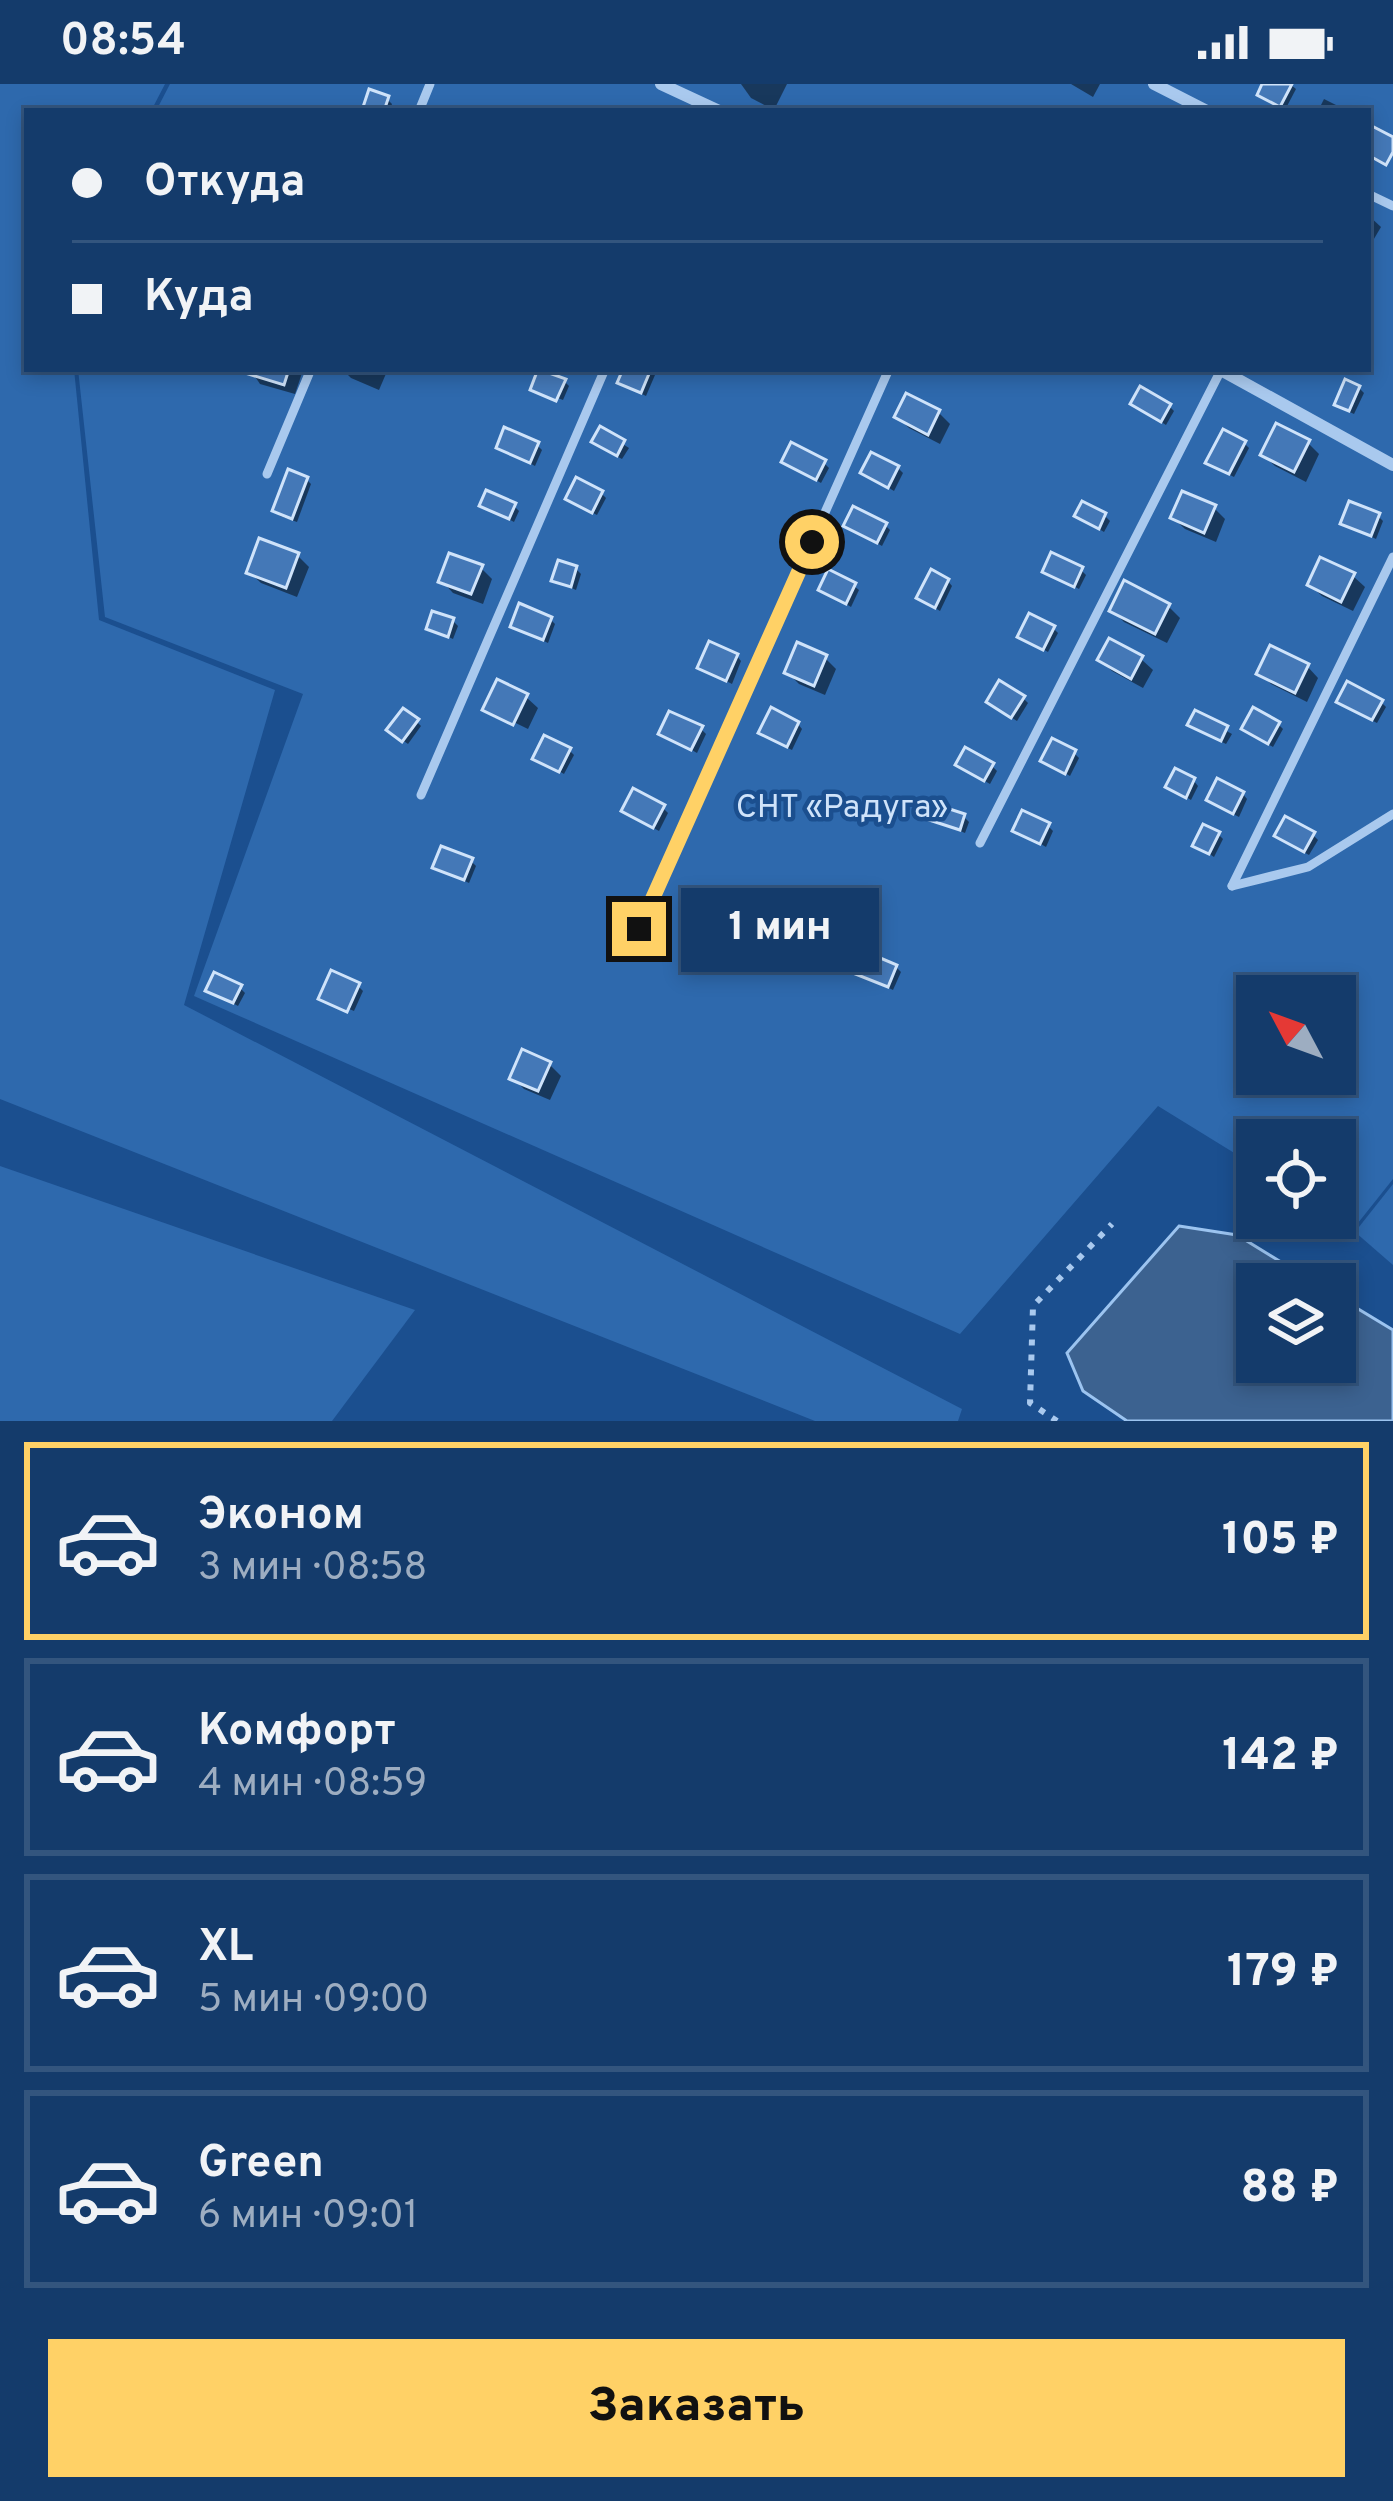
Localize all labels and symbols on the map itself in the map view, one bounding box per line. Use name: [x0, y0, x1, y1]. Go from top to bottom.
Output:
route start: [785, 515, 839, 569]
park label: СНТ «Радуга»: [736, 788, 948, 830]
callout: 1 мин: [681, 887, 879, 971]
route end: [612, 902, 666, 956]
north arrow: [1236, 975, 1356, 1095]

